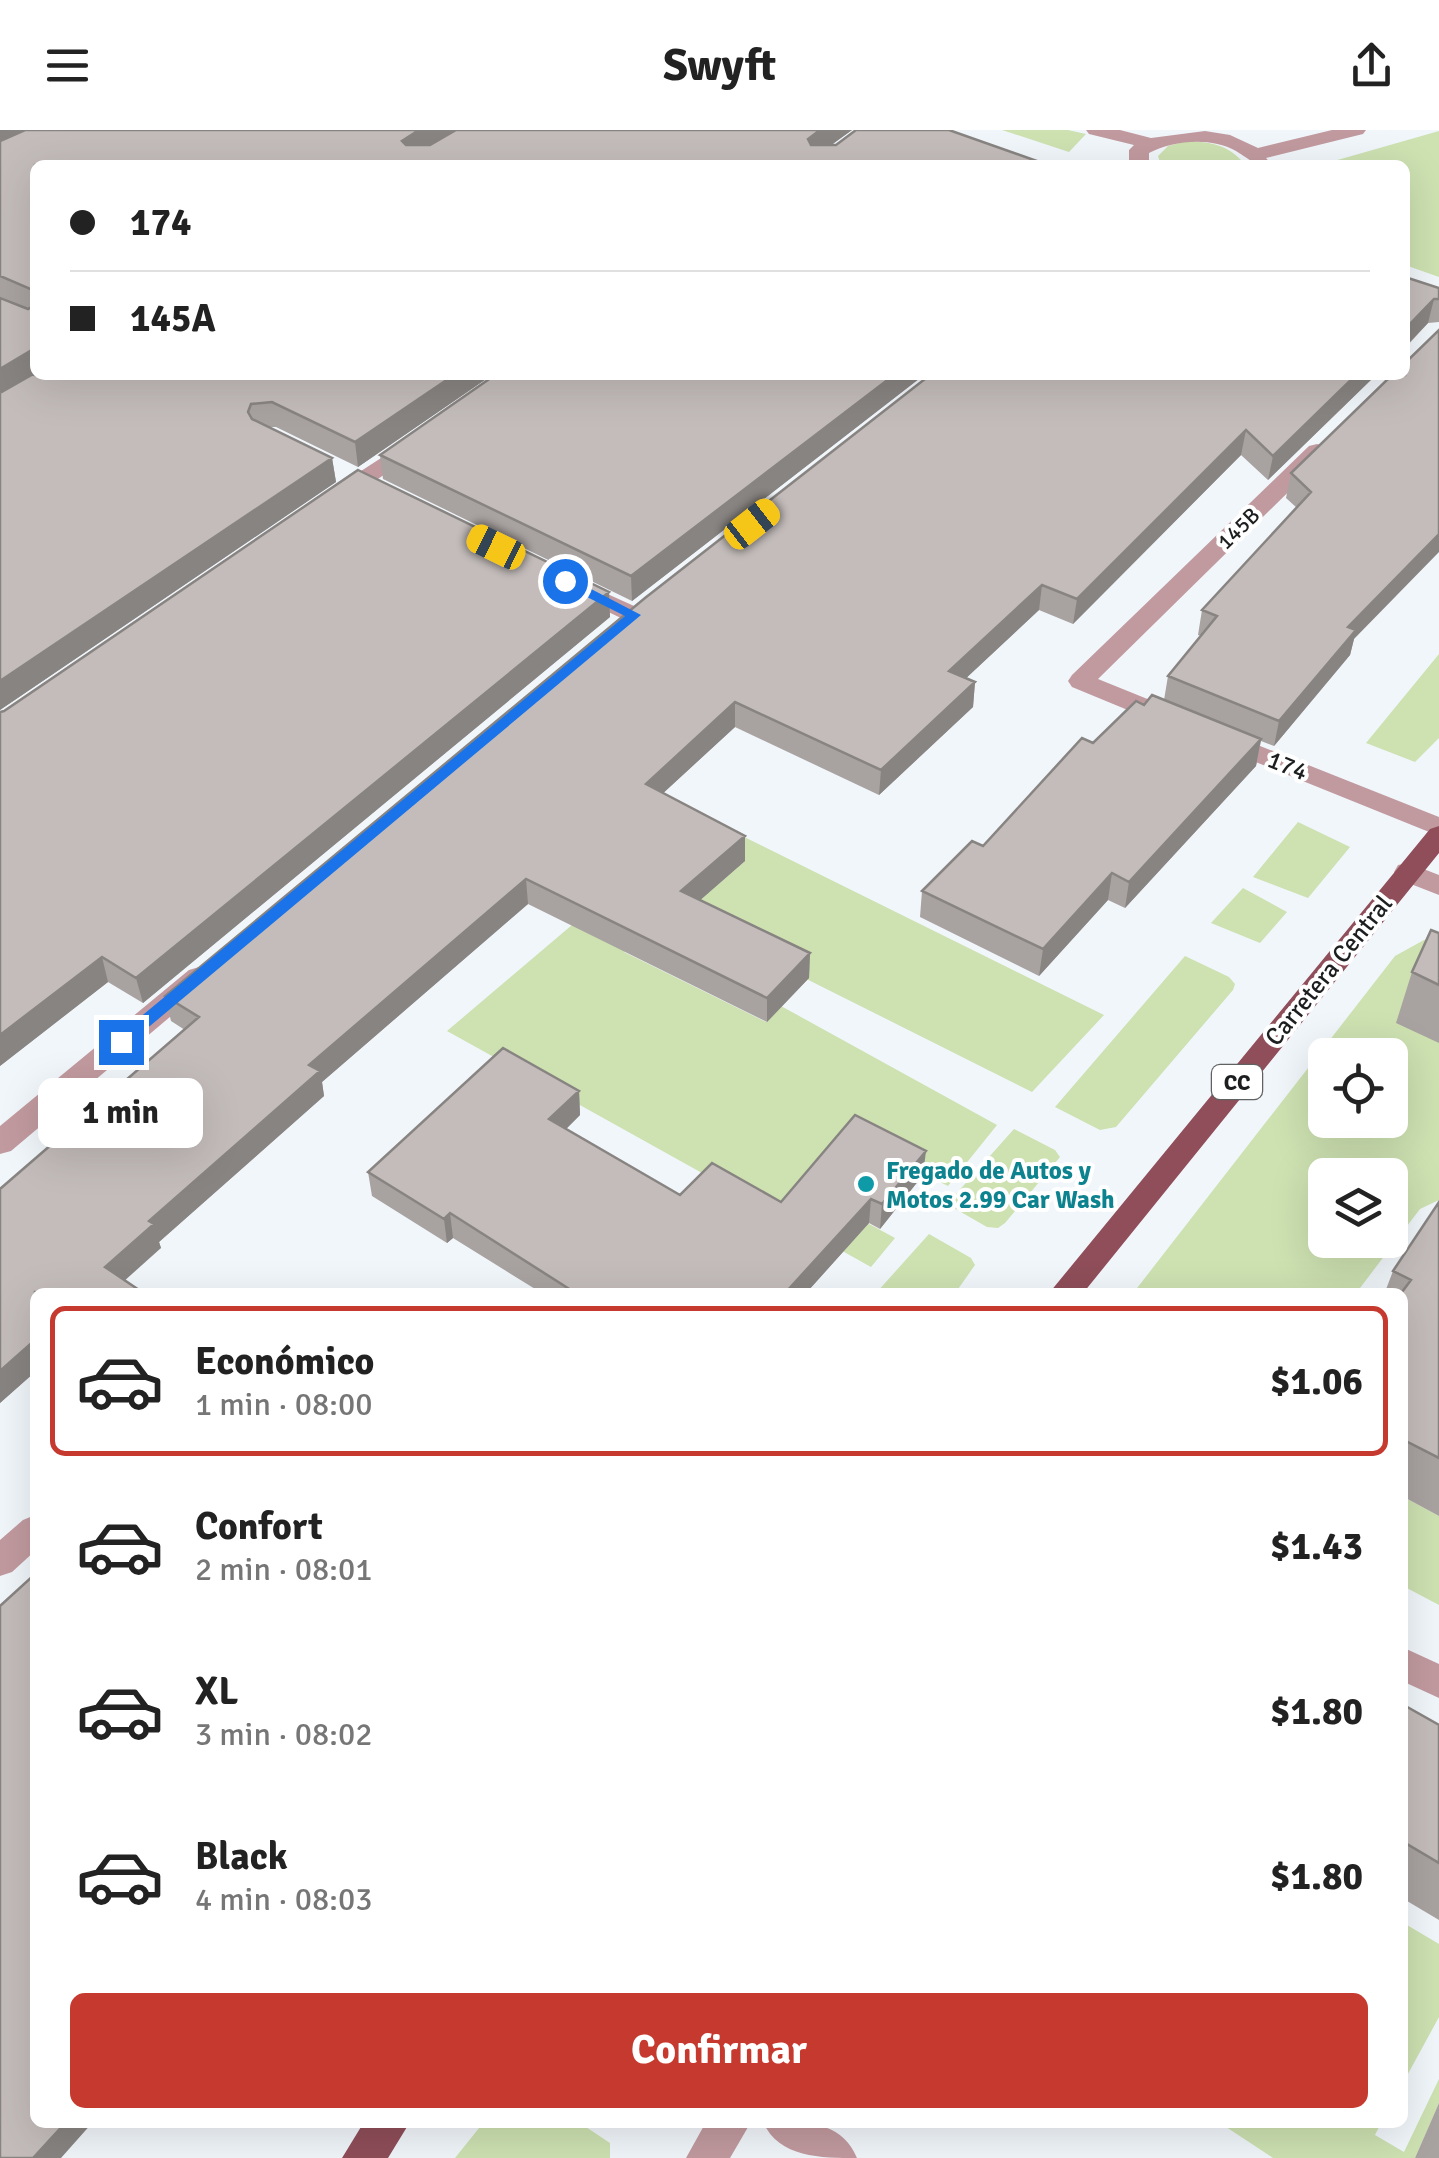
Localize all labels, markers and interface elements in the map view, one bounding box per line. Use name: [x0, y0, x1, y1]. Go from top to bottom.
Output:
icon: menu: [40, 38, 95, 93]
text: Swyft: [663, 38, 776, 93]
icon: share: [1344, 38, 1399, 93]
text: 174: [130, 199, 192, 246]
text: 145A: [130, 295, 216, 342]
car: [719, 494, 785, 554]
street label: 145B: [1211, 502, 1265, 555]
car: [462, 520, 530, 574]
route start: [543, 559, 588, 604]
street label: 174: [1263, 744, 1312, 787]
street label: Carretera Central: [1258, 889, 1399, 1052]
route end: [99, 1020, 144, 1065]
map controls: [1308, 1038, 1408, 1258]
button: locate: [1308, 1038, 1408, 1138]
road number: CC: [1212, 1065, 1262, 1099]
callout: 1 min: [38, 1077, 204, 1147]
text: 1 min: [82, 1093, 159, 1132]
place label: Fregado de Autos y Motos 2.99 Car Wash: [886, 1155, 1115, 1215]
button: layers: [1308, 1158, 1408, 1258]
marker: Fregado de Autos y Motos 2.99 Car Wash: [855, 1173, 877, 1195]
icon: car: [75, 1336, 165, 1426]
text: Económico: [195, 1338, 374, 1385]
text: $1.06: [1270, 1358, 1363, 1405]
text: 1 min · 08:00: [195, 1385, 373, 1424]
icon: car: [75, 1501, 165, 1591]
text: Confort: [195, 1503, 323, 1550]
text: $1.43: [1270, 1523, 1363, 1570]
text: 2 min · 08:01: [195, 1550, 373, 1589]
icon: car: [75, 1666, 165, 1756]
text: XL: [195, 1668, 238, 1715]
text: $1.80: [1270, 1688, 1363, 1735]
text: 3 min · 08:02: [195, 1715, 373, 1754]
icon: car: [75, 1831, 165, 1921]
text: Black: [195, 1833, 288, 1880]
text: $1.80: [1270, 1853, 1363, 1900]
text: 4 min · 08:03: [195, 1880, 373, 1919]
button: Confirmar: [70, 1993, 1368, 2108]

